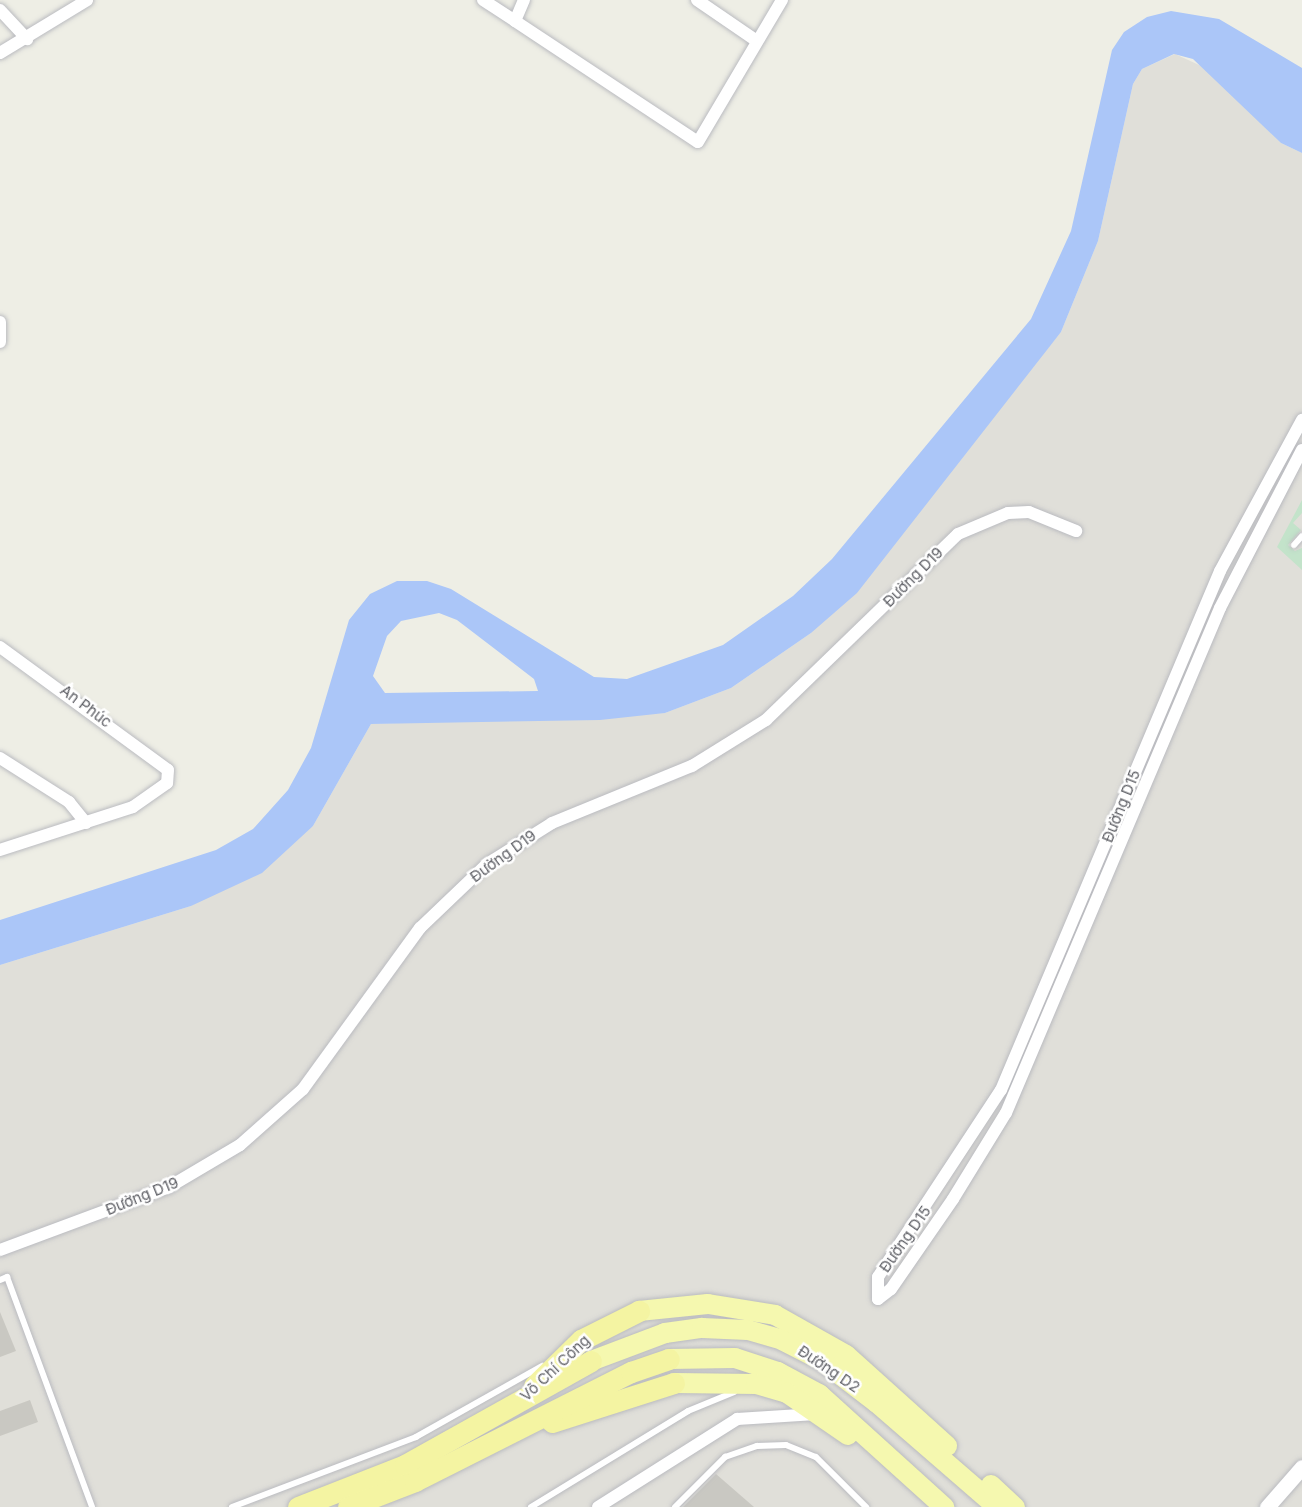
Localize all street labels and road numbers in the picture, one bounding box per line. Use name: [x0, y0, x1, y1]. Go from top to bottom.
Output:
street label: Đường D19: [879, 543, 947, 611]
street label: An Phúc: [57, 681, 115, 731]
street label: Đường D15: [1098, 767, 1144, 845]
street label: Đường D19: [467, 826, 539, 886]
street label: Đường D19: [103, 1173, 181, 1219]
street label: Đường D15: [876, 1202, 934, 1276]
street label: Võ Chí Công: [516, 1331, 594, 1405]
street label: Đường D2: [795, 1342, 863, 1396]

